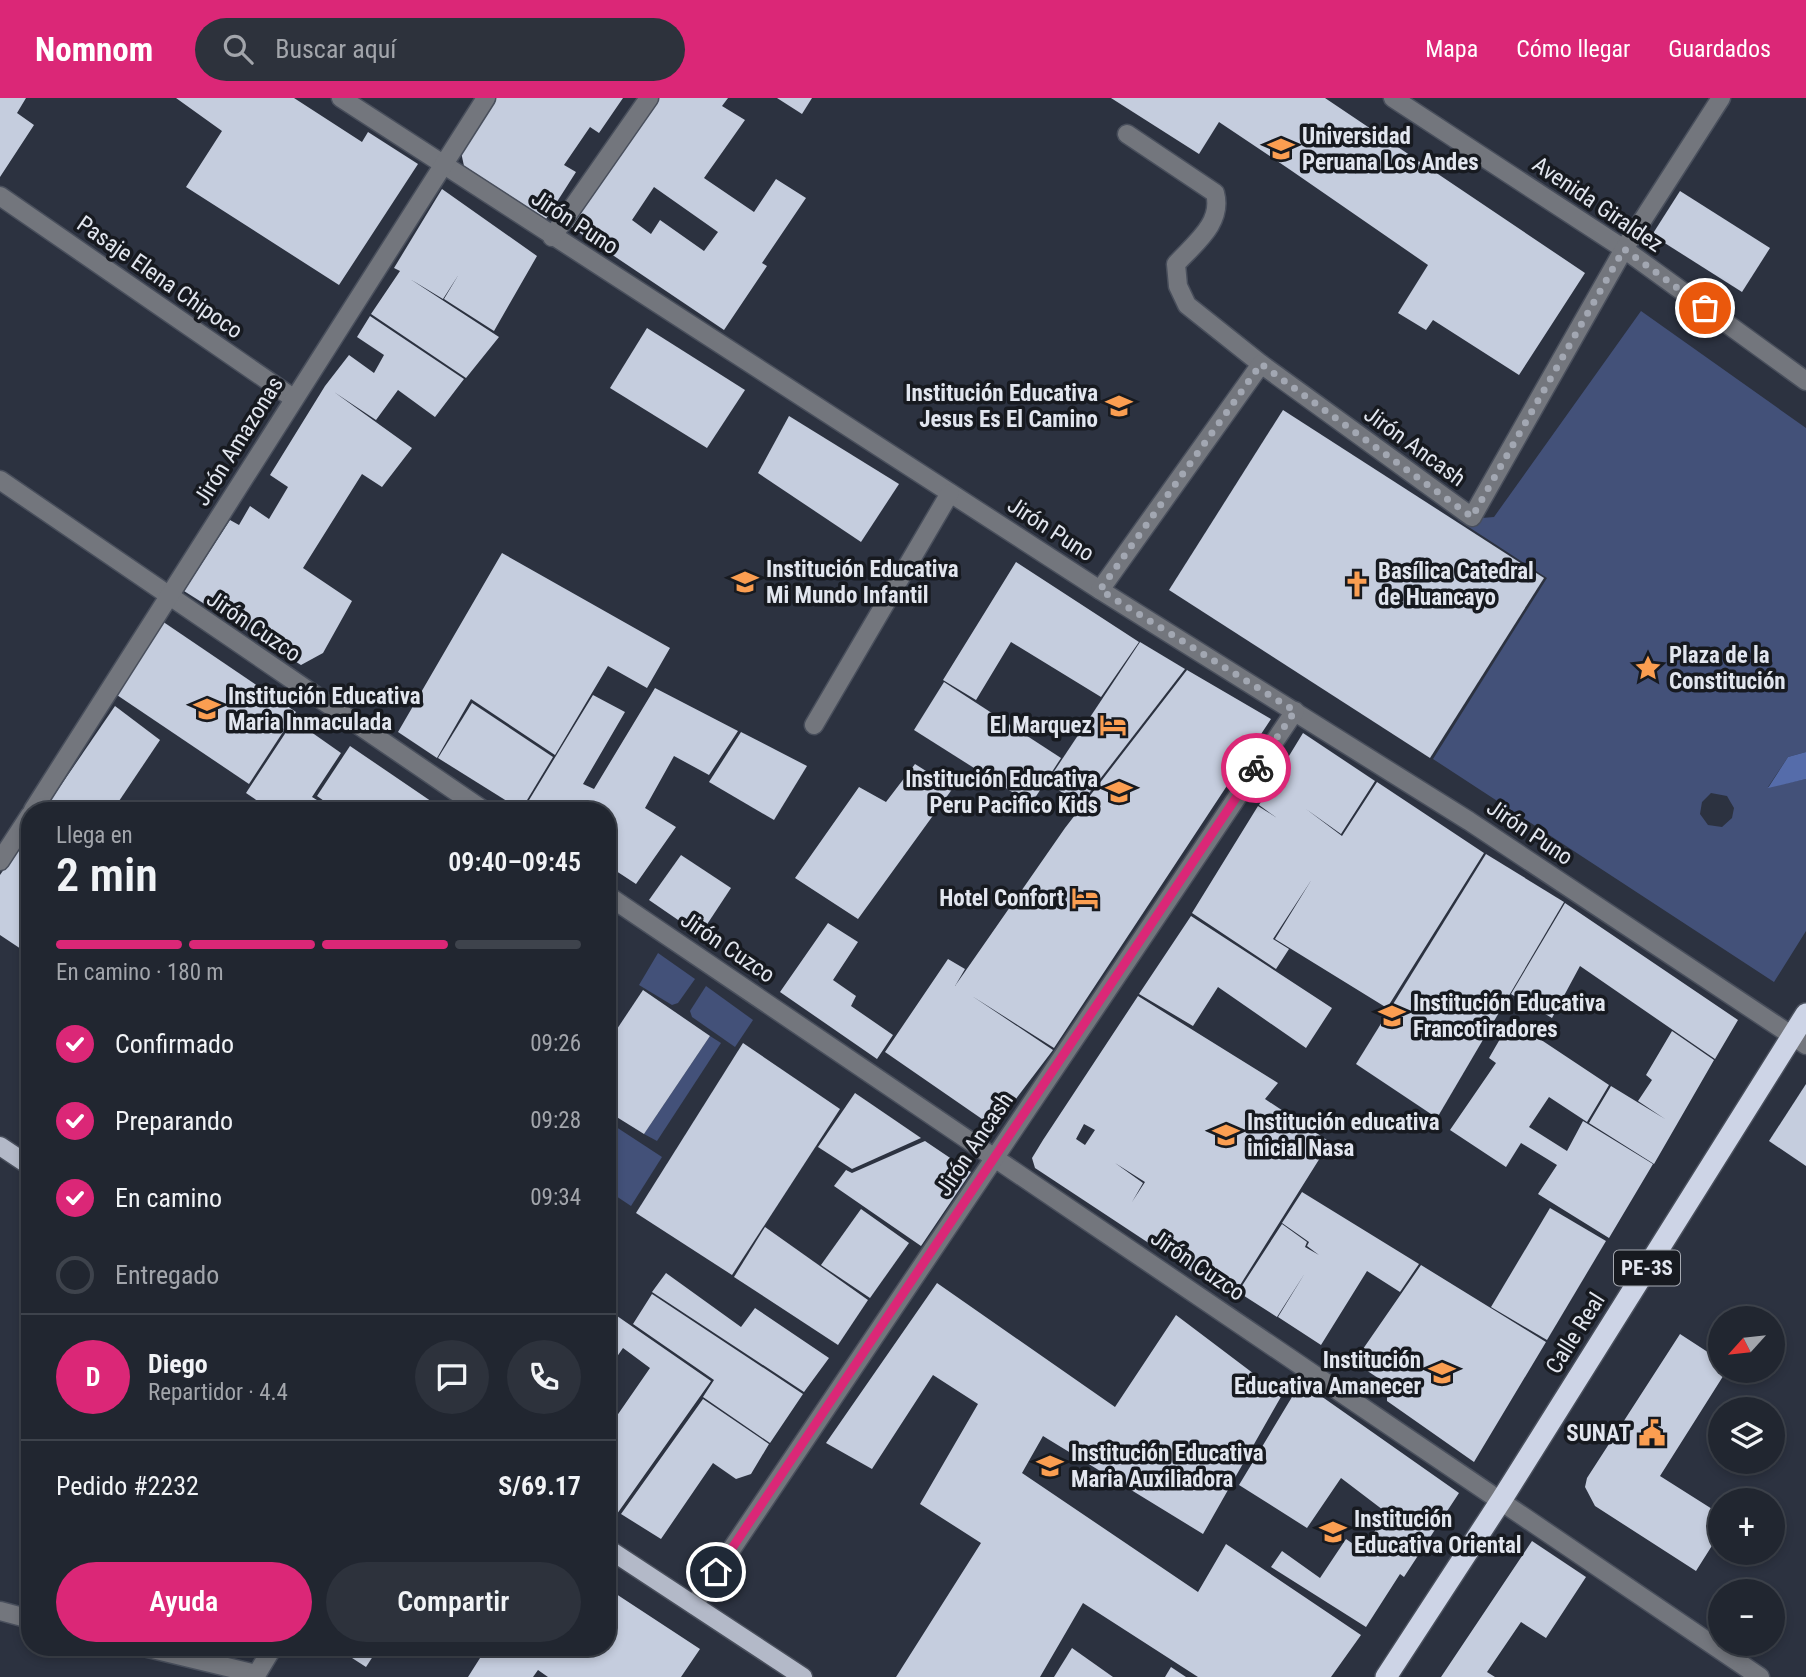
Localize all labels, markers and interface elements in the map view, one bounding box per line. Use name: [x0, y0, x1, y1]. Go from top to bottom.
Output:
search box: [195, 18, 685, 81]
text: Nomnom: [35, 30, 153, 69]
icon: search: [219, 30, 257, 68]
text: Buscar aquí: [275, 34, 396, 64]
text: Mapa: [1425, 35, 1478, 63]
text: Cómo llegar: [1516, 35, 1630, 63]
text: Guardados: [1668, 35, 1771, 63]
place label: Universidad Peruana Los Andes: [1302, 123, 1479, 176]
school or university icon: Universidad Peruana Los Andes: [1266, 134, 1296, 164]
street label: Avenida Giraldez: [1527, 151, 1668, 258]
street label: Jirón Puno: [526, 184, 623, 260]
street label: Pasaje Elena Chipoco: [72, 210, 248, 345]
pin: [1675, 278, 1735, 338]
icon: bag: [1686, 289, 1724, 327]
street label: Jirón Amazonas: [188, 372, 289, 511]
place label: Institución Educativa Jesus Es El Camino: [905, 380, 1098, 433]
school or university icon: Institución Educativa Jesus Es El Camino: [1104, 391, 1134, 421]
street label: Jirón Ancash: [1359, 401, 1471, 492]
street label: Jirón Puno: [1002, 491, 1099, 567]
place label: Institución Educativa Mi Mundo Infantil: [766, 556, 959, 609]
place label: Basílica Catedral de Huancayo: [1378, 558, 1534, 611]
school or university icon: Institución Educativa Mi Mundo Infantil: [730, 567, 760, 597]
church icon: Basílica Catedral de Huancayo: [1342, 569, 1372, 599]
street label: Jirón Cuzco: [202, 585, 306, 668]
place label: Plaza de la Constitución: [1669, 642, 1786, 695]
place icon: Plaza de la Constitución: [1633, 653, 1663, 683]
place label: Institución Educativa Maria Inmaculada: [228, 683, 421, 736]
school or university icon: Institución Educativa Maria Inmaculada: [192, 694, 222, 724]
hotel icon: El Marquez: [1098, 710, 1128, 740]
place label: El Marquez: [990, 712, 1092, 739]
courier: [1221, 733, 1291, 803]
icon: bike: [1237, 749, 1275, 787]
place label: Institución Educativa Peru Pacifico Kids: [905, 766, 1098, 819]
school or university icon: Institución Educativa Peru Pacifico Kids: [1104, 777, 1134, 807]
street label: Jirón Puno: [1482, 794, 1578, 871]
text: Llega en: [56, 822, 133, 849]
text: 09:40–09:45: [448, 847, 581, 877]
text: 2 min: [56, 848, 158, 902]
hotel icon: Hotel Confort: [1070, 883, 1100, 913]
place label: Hotel Confort: [939, 885, 1064, 912]
street label: Jirón Cuzco: [676, 906, 780, 989]
text: En camino · 180 m: [56, 959, 224, 986]
place label: Institución Educativa Francotiradores: [1413, 990, 1606, 1043]
school or university icon: Institución Educativa Francotiradores: [1377, 1001, 1407, 1031]
icon: check: [56, 1025, 94, 1063]
text: Confirmado: [115, 1029, 234, 1059]
text: 09:26: [530, 1030, 581, 1057]
street label: Jirón Ancash: [930, 1087, 1019, 1201]
icon: check: [56, 1102, 94, 1140]
text: Preparando: [115, 1106, 233, 1136]
text: 09:28: [530, 1107, 581, 1134]
place label: Institución educativa inicial Nasa: [1247, 1109, 1440, 1162]
school or university icon: Institución educativa inicial Nasa: [1211, 1120, 1241, 1150]
icon: check: [56, 1179, 94, 1217]
text: En camino: [115, 1183, 222, 1213]
text: 09:34: [530, 1184, 581, 1211]
street label: Jirón Cuzco: [1146, 1224, 1250, 1307]
road number: PE-3S: [1614, 1250, 1680, 1286]
text: Entregado: [115, 1260, 219, 1290]
street label: Calle Real: [1540, 1288, 1611, 1379]
north arrow: [1708, 1306, 1785, 1382]
map controls: [1708, 1306, 1785, 1656]
button: chat: [415, 1340, 489, 1414]
button: phone: [507, 1340, 581, 1414]
place label: Institución Educativa Amanecer: [1234, 1347, 1421, 1400]
text: Diego: [148, 1349, 208, 1379]
school or university icon: Institución Educativa Amanecer: [1427, 1358, 1457, 1388]
text: D: [86, 1362, 100, 1392]
text: Repartidor · 4.4: [148, 1379, 288, 1406]
button: layers: [1708, 1397, 1785, 1474]
public building icon: SUNAT: [1637, 1418, 1667, 1448]
place label: SUNAT: [1566, 1420, 1631, 1447]
place label: Institución Educativa Maria Auxiliadora: [1071, 1440, 1264, 1493]
school or university icon: Institución Educativa Maria Auxiliadora: [1035, 1451, 1065, 1481]
text: Pedido #2232: [56, 1471, 199, 1501]
text: S/69.17: [498, 1471, 581, 1501]
button: +: [1708, 1488, 1785, 1565]
place label: Institución Educativa Oriental: [1354, 1506, 1522, 1559]
school or university icon: Institución Educativa Oriental: [1318, 1517, 1348, 1547]
pin: [686, 1542, 746, 1602]
icon: home: [697, 1553, 735, 1591]
button: Ayuda: [56, 1562, 312, 1642]
button: Compartir: [326, 1562, 581, 1642]
button: −: [1708, 1579, 1785, 1656]

